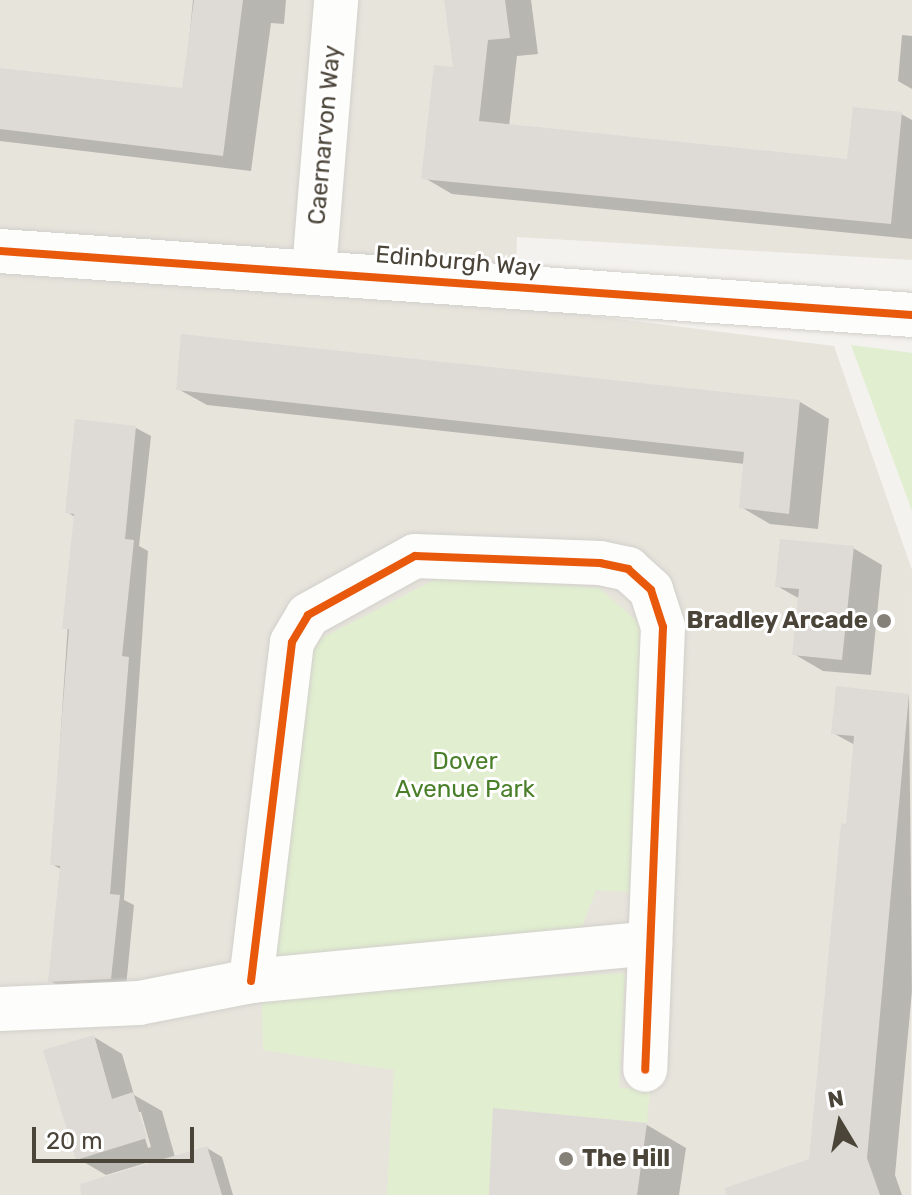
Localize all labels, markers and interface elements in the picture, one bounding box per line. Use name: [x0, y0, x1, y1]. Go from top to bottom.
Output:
street label: Caernarvon Way: [303, 44, 347, 226]
street label: Edinburgh Way: [374, 240, 542, 284]
place label: Bradley Arcade: [685, 607, 868, 635]
marker: Bradley Arcade: [875, 612, 893, 630]
park label: Dover Avenue Park: [395, 748, 535, 804]
north arrow: [800, 1083, 880, 1163]
text: N: [826, 1084, 846, 1114]
scale bar: [36, 1111, 198, 1161]
text: 20 m: [46, 1127, 103, 1155]
place label: The Hill: [582, 1145, 670, 1173]
marker: The Hill: [557, 1150, 575, 1168]

